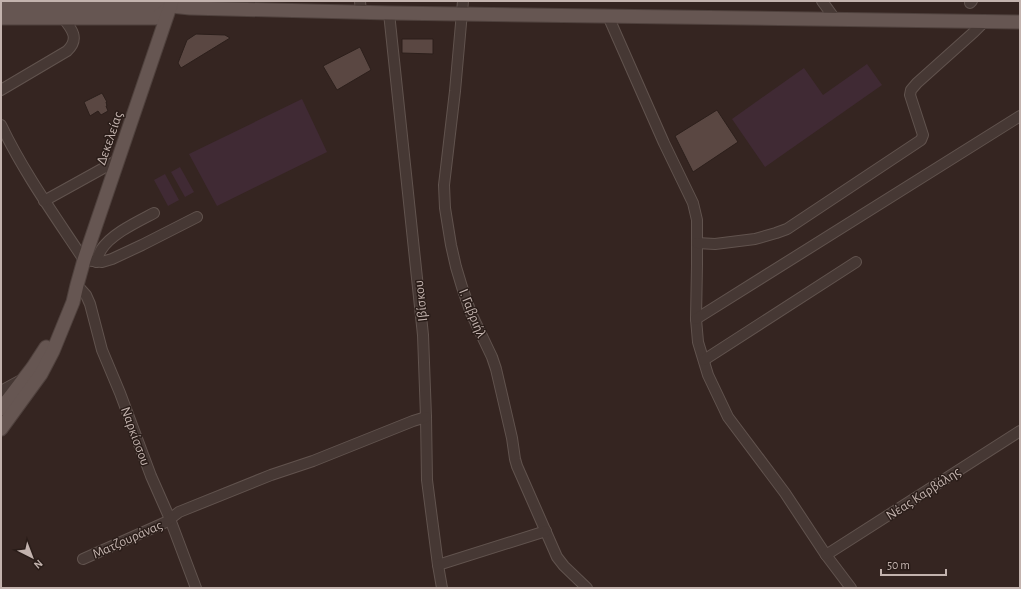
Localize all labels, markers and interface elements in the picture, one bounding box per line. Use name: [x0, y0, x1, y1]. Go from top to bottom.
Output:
street label: Δεκελείας: [94, 109, 126, 167]
street label: Ιβίσκου: [412, 280, 430, 322]
street label: Ι. Γαβριήλ: [456, 287, 489, 341]
street label: Ναρκίσσου: [118, 405, 152, 468]
street label: Νέας Καρβάλης: [884, 464, 964, 523]
street label: Ματζουράνας: [90, 518, 165, 562]
north arrow: [12, 537, 52, 577]
scale bar: [881, 551, 946, 577]
text: N: [32, 557, 45, 571]
text: 50 m: [887, 559, 910, 571]

